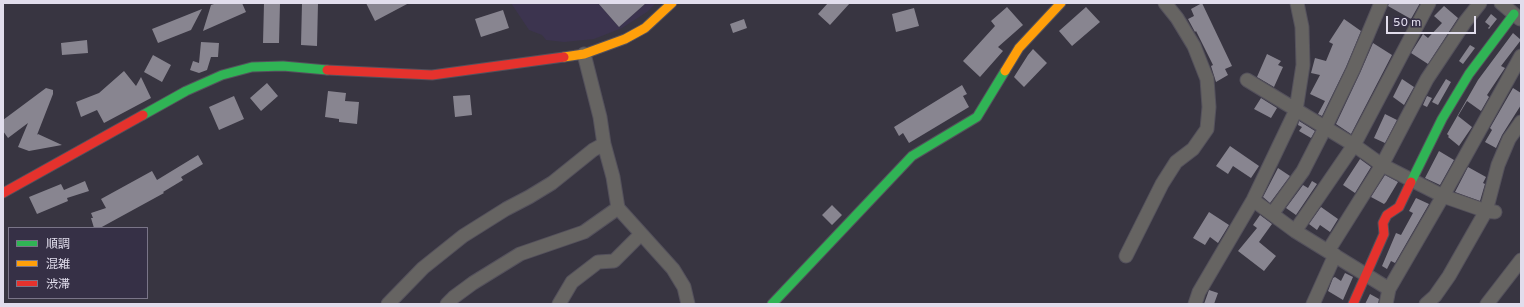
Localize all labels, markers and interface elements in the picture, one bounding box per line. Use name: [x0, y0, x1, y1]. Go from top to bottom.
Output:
scale bar: [1388, 8, 1478, 34]
text: 50 m: [1393, 15, 1421, 31]
legend: [8, 227, 148, 299]
text: 順調: [46, 237, 70, 253]
text: 混雑: [46, 257, 70, 273]
text: 渋滞: [46, 277, 70, 293]

